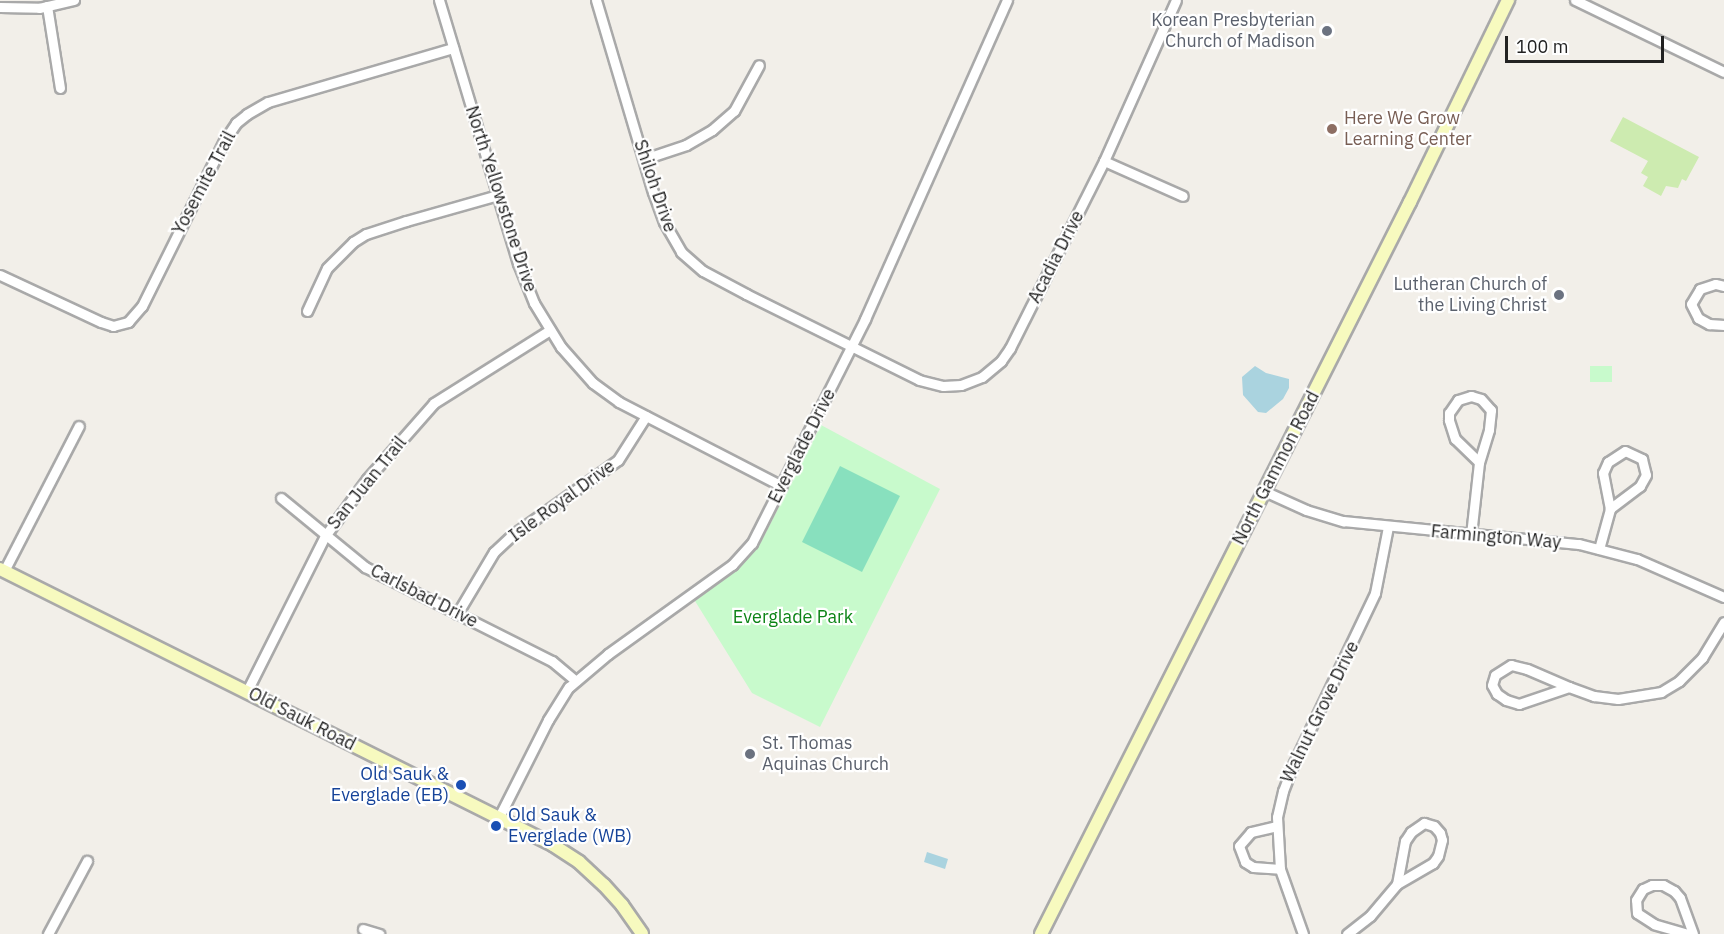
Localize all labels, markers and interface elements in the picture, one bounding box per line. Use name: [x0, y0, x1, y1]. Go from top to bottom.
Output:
place label: Korean Presbyterian Church of Madison: [1151, 10, 1315, 52]
marker: Korean Presbyterian Church of Madison: [1320, 24, 1334, 38]
scale bar: [1508, 24, 1667, 62]
text: 100 m: [1516, 35, 1568, 58]
street label: North Yellowstone Drive: [461, 103, 541, 295]
place label: Here We Grow Learning Center: [1344, 108, 1472, 150]
marker: Here We Grow Learning Center: [1325, 122, 1339, 136]
street label: Yosemite Trail: [168, 128, 240, 238]
street label: Shiloh Drive: [629, 137, 681, 235]
street label: Acadia Drive: [1024, 207, 1088, 307]
place label: Lutheran Church of the Living Christ: [1393, 274, 1547, 316]
marker: Lutheran Church of the Living Christ: [1552, 288, 1566, 302]
street label: Everglade Drive: [764, 385, 840, 507]
street label: North Gammon Road: [1228, 387, 1324, 549]
street label: San Juan Trail: [323, 432, 411, 534]
street label: Isle Royal Drive: [505, 455, 619, 547]
street label: Farmington Way: [1430, 521, 1562, 553]
street label: Carlsbad Drive: [367, 560, 481, 632]
park label: Everglade Park: [733, 606, 853, 628]
street label: Walnut Grove Drive: [1276, 638, 1364, 786]
street label: Old Sauk Road: [245, 683, 359, 755]
place label: St. Thomas Aquinas Church: [762, 733, 889, 776]
marker: St. Thomas Aquinas Church: [743, 747, 757, 761]
place label: Old Sauk & Everglade (EB): [331, 764, 449, 806]
marker: Old Sauk & Everglade (EB): [454, 778, 468, 792]
place label: Old Sauk & Everglade (WB): [508, 805, 632, 848]
marker: Old Sauk & Everglade (WB): [489, 819, 503, 833]

